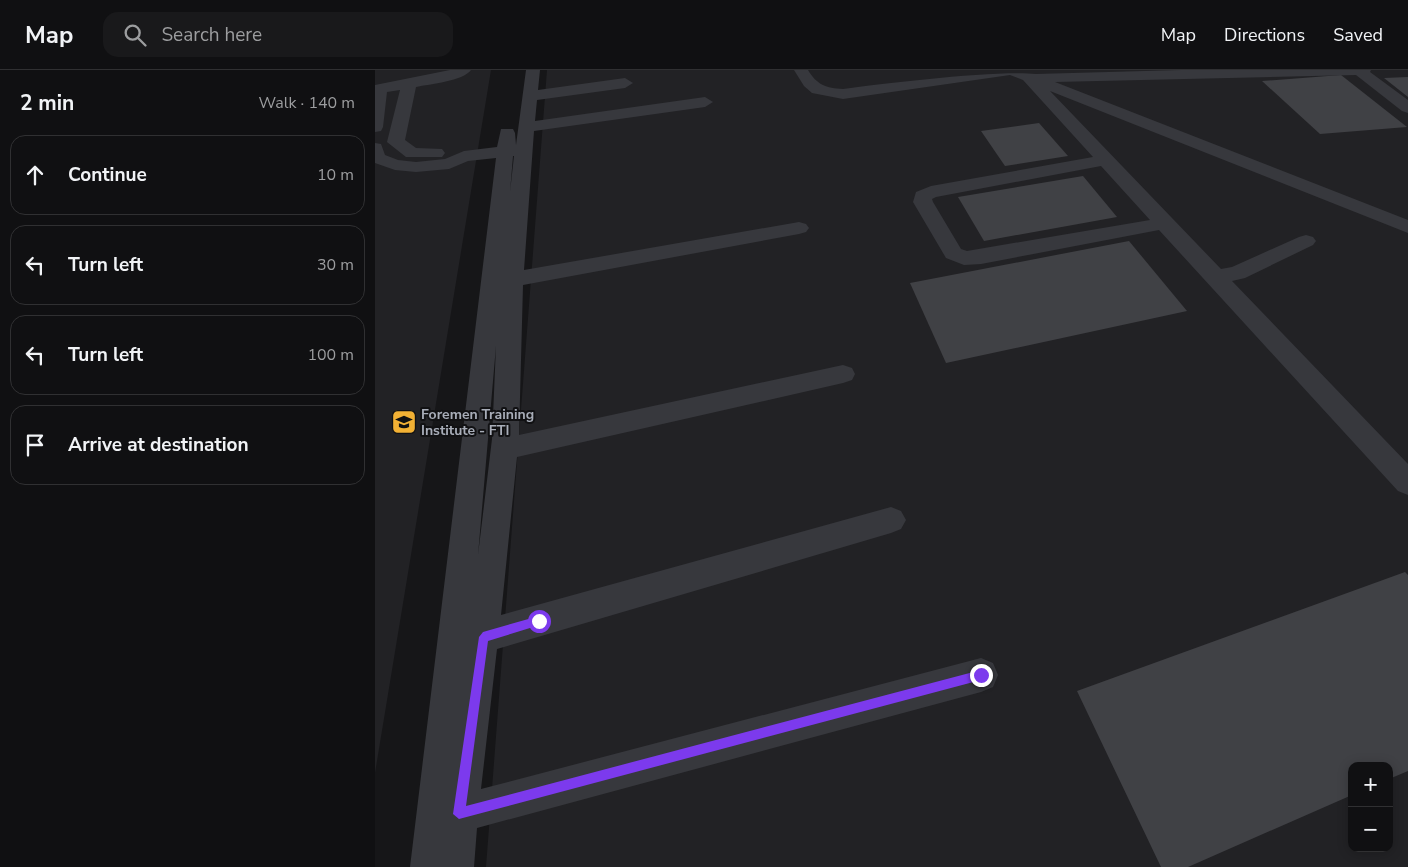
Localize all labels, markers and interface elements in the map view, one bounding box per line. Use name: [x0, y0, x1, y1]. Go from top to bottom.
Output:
search box: [103, 12, 453, 57]
text: Map: [25, 19, 73, 51]
icon: search: [121, 21, 149, 49]
text: Search here: [161, 22, 262, 48]
text: Map: [1161, 23, 1196, 47]
text: Directions: [1224, 23, 1305, 47]
text: Saved: [1333, 23, 1383, 47]
text: 2 min: [20, 89, 74, 117]
text: Walk · 140 m: [259, 92, 355, 114]
icon: ahead: [21, 161, 49, 189]
text: Continue: [68, 162, 147, 188]
text: 10 m: [317, 164, 354, 186]
icon: left: [21, 251, 49, 279]
text: Turn left: [68, 252, 143, 278]
text: 30 m: [317, 254, 354, 276]
icon: left: [21, 341, 49, 369]
text: Turn left: [68, 342, 143, 368]
text: 100 m: [307, 344, 354, 366]
place label: Foremen Training Institute - FTI: [421, 405, 534, 440]
school or university icon: Foremen Training Institute - FTI: [391, 409, 417, 435]
icon: arrive: [21, 431, 49, 459]
text: Arrive at destination: [68, 432, 249, 458]
route start: [528, 610, 551, 633]
route end: [970, 664, 993, 687]
map controls: [1348, 762, 1393, 852]
button: +: [1348, 762, 1393, 807]
button: −: [1348, 807, 1393, 852]

